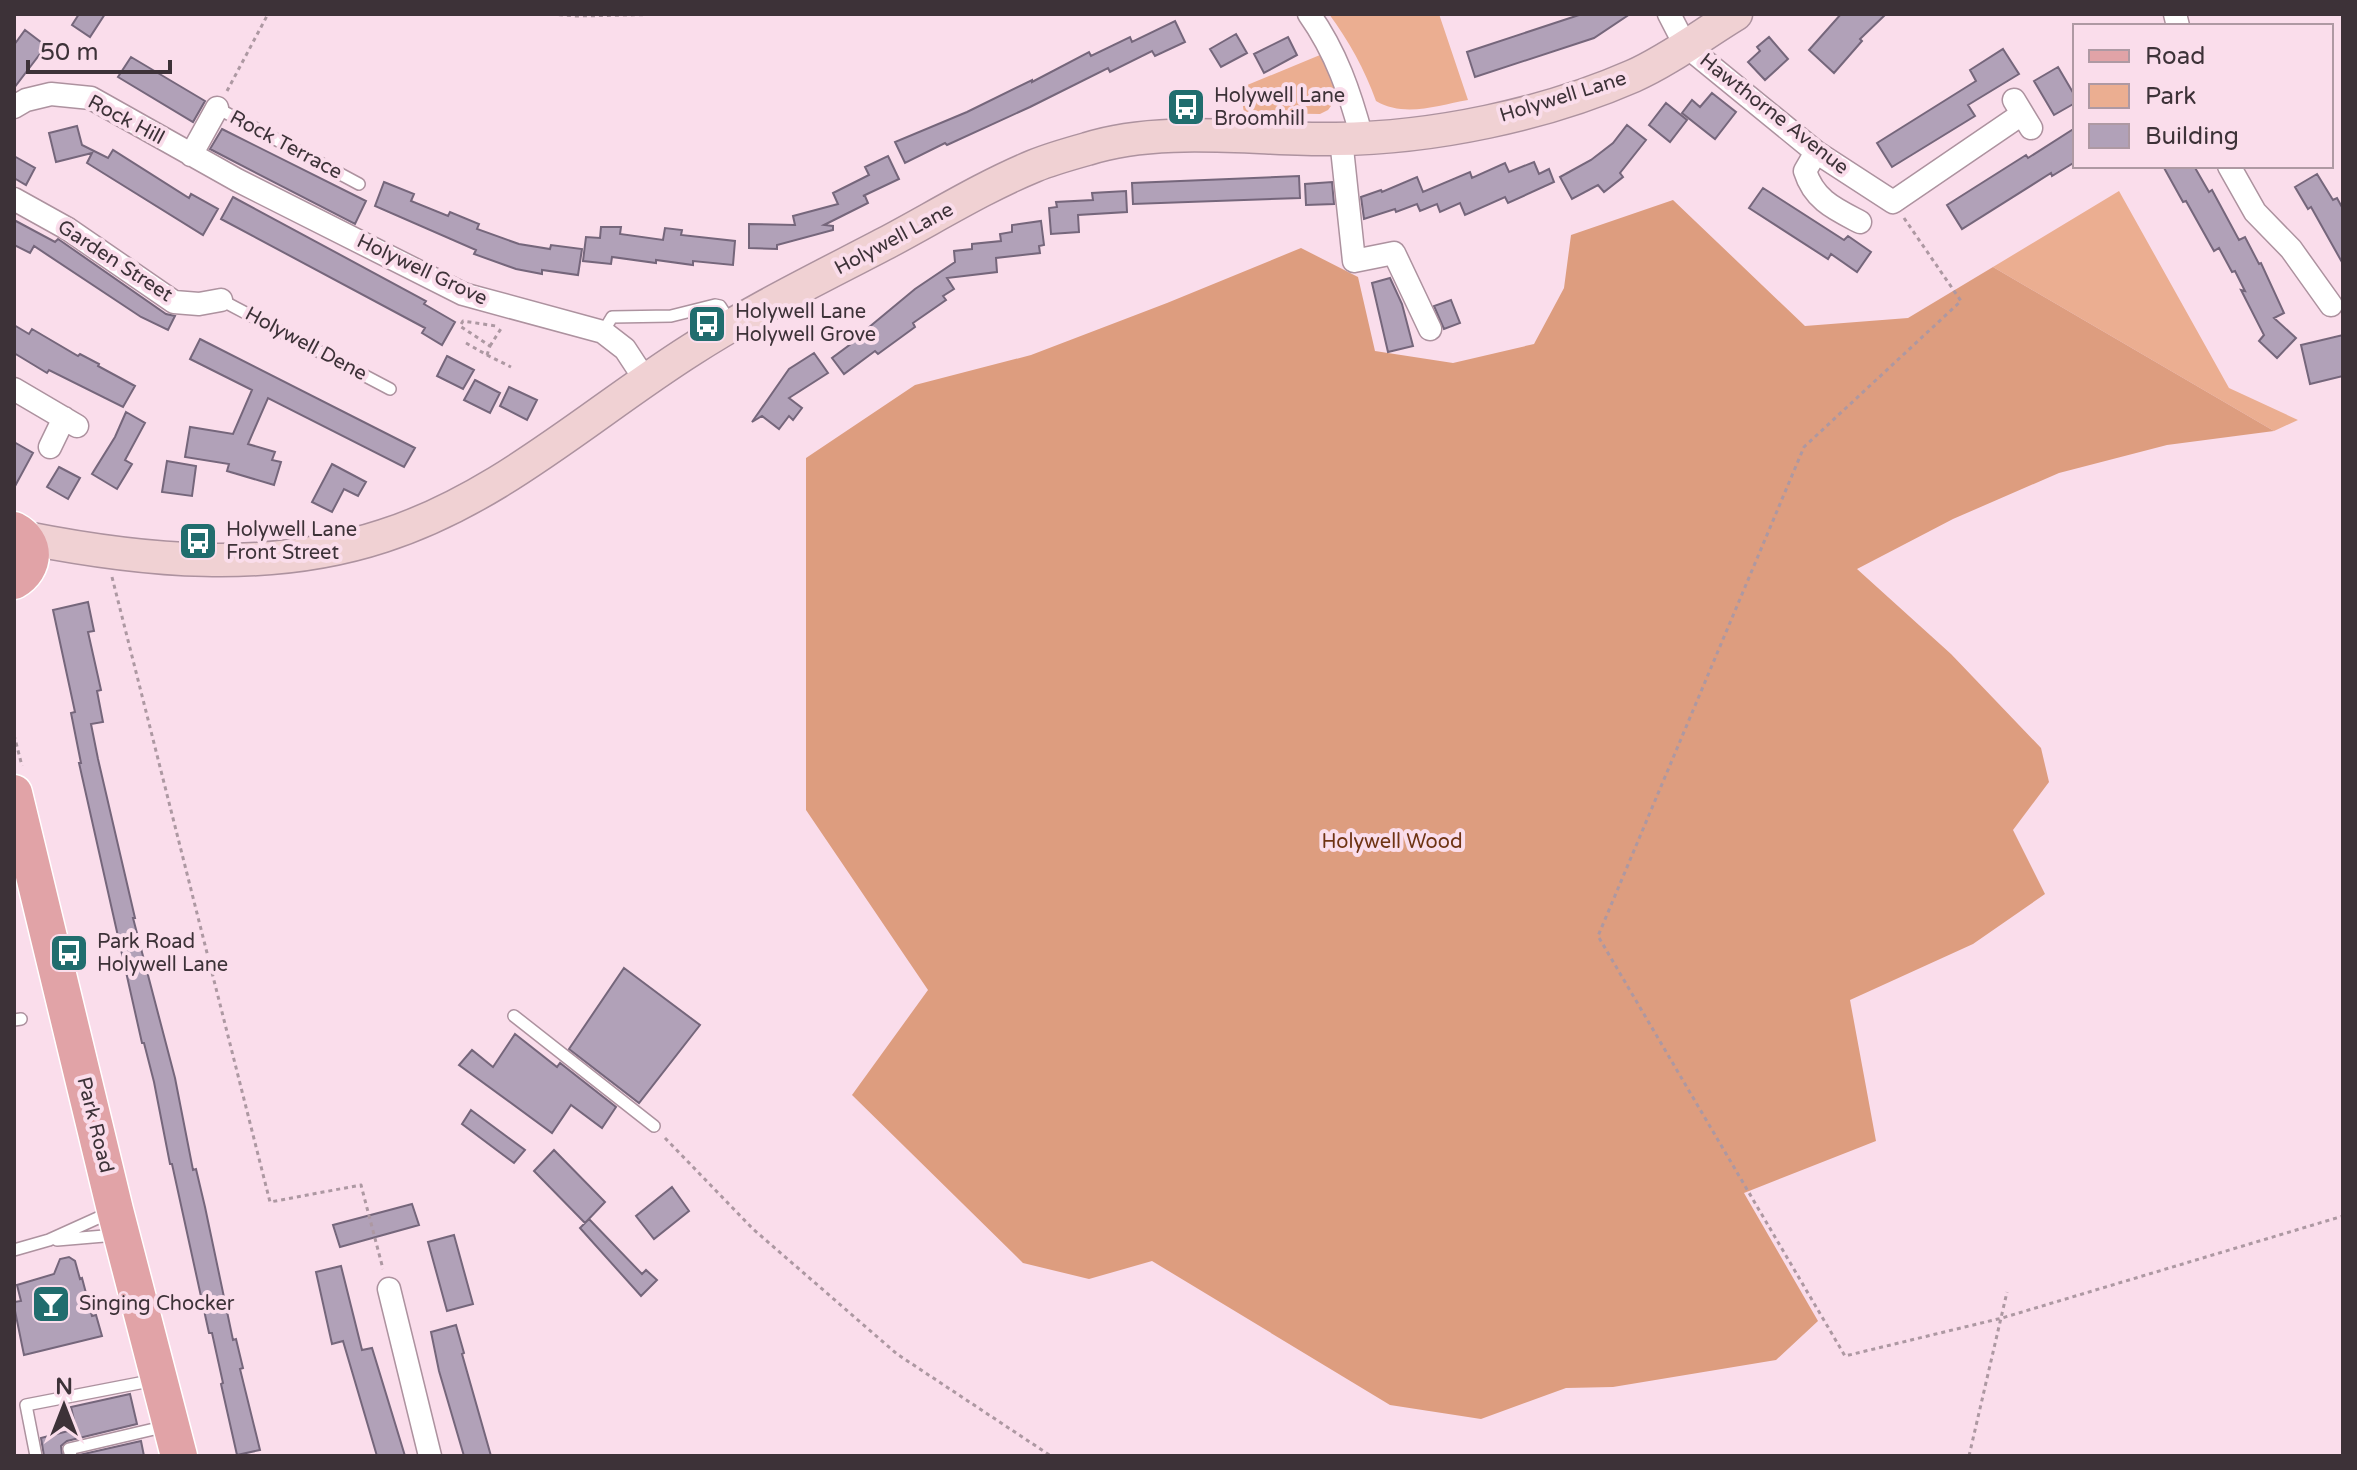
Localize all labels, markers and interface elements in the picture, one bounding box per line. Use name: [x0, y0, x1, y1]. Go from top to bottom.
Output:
scale bar: [28, 24, 170, 74]
legend: [2073, 24, 2333, 168]
text: 50 m: [40, 38, 98, 67]
text: Road: [2145, 42, 2205, 71]
street label: Hawthorne Avenue: [1695, 48, 1853, 180]
street label: Holywell Lane: [1497, 66, 1629, 128]
text: Park: [2145, 82, 2196, 111]
place label: Holywell Lane Broomhill: [1214, 84, 1345, 131]
bus stop icon: Holywell Lane Broomhill: [1165, 86, 1207, 128]
street label: Rock Hill: [84, 90, 168, 150]
street label: Rock Terrace: [226, 105, 346, 185]
text: Building: [2145, 122, 2239, 151]
street label: Holywell Lane: [830, 198, 958, 280]
street label: Garden Street: [53, 215, 177, 307]
street label: Holywell Grove: [353, 229, 491, 311]
place label: Holywell Lane Holywell Grove: [735, 300, 876, 347]
street label: Holywell Dene: [241, 302, 371, 386]
bus stop icon: Holywell Lane Holywell Grove: [686, 303, 728, 345]
place label: Holywell Lane Front Street: [226, 518, 357, 565]
bus stop icon: Holywell Lane Front Street: [177, 520, 219, 562]
park label: Holywell Wood: [1321, 830, 1463, 854]
place label: Park Road Holywell Lane: [97, 930, 228, 977]
bus stop icon: Park Road Holywell Lane: [48, 932, 90, 974]
street label: Park Road: [71, 1074, 119, 1176]
bar icon: Singing Chocker: [30, 1283, 72, 1325]
place label: Singing Chocker: [79, 1292, 235, 1316]
north arrow: [24, 1366, 104, 1446]
text: N: [55, 1374, 73, 1400]

